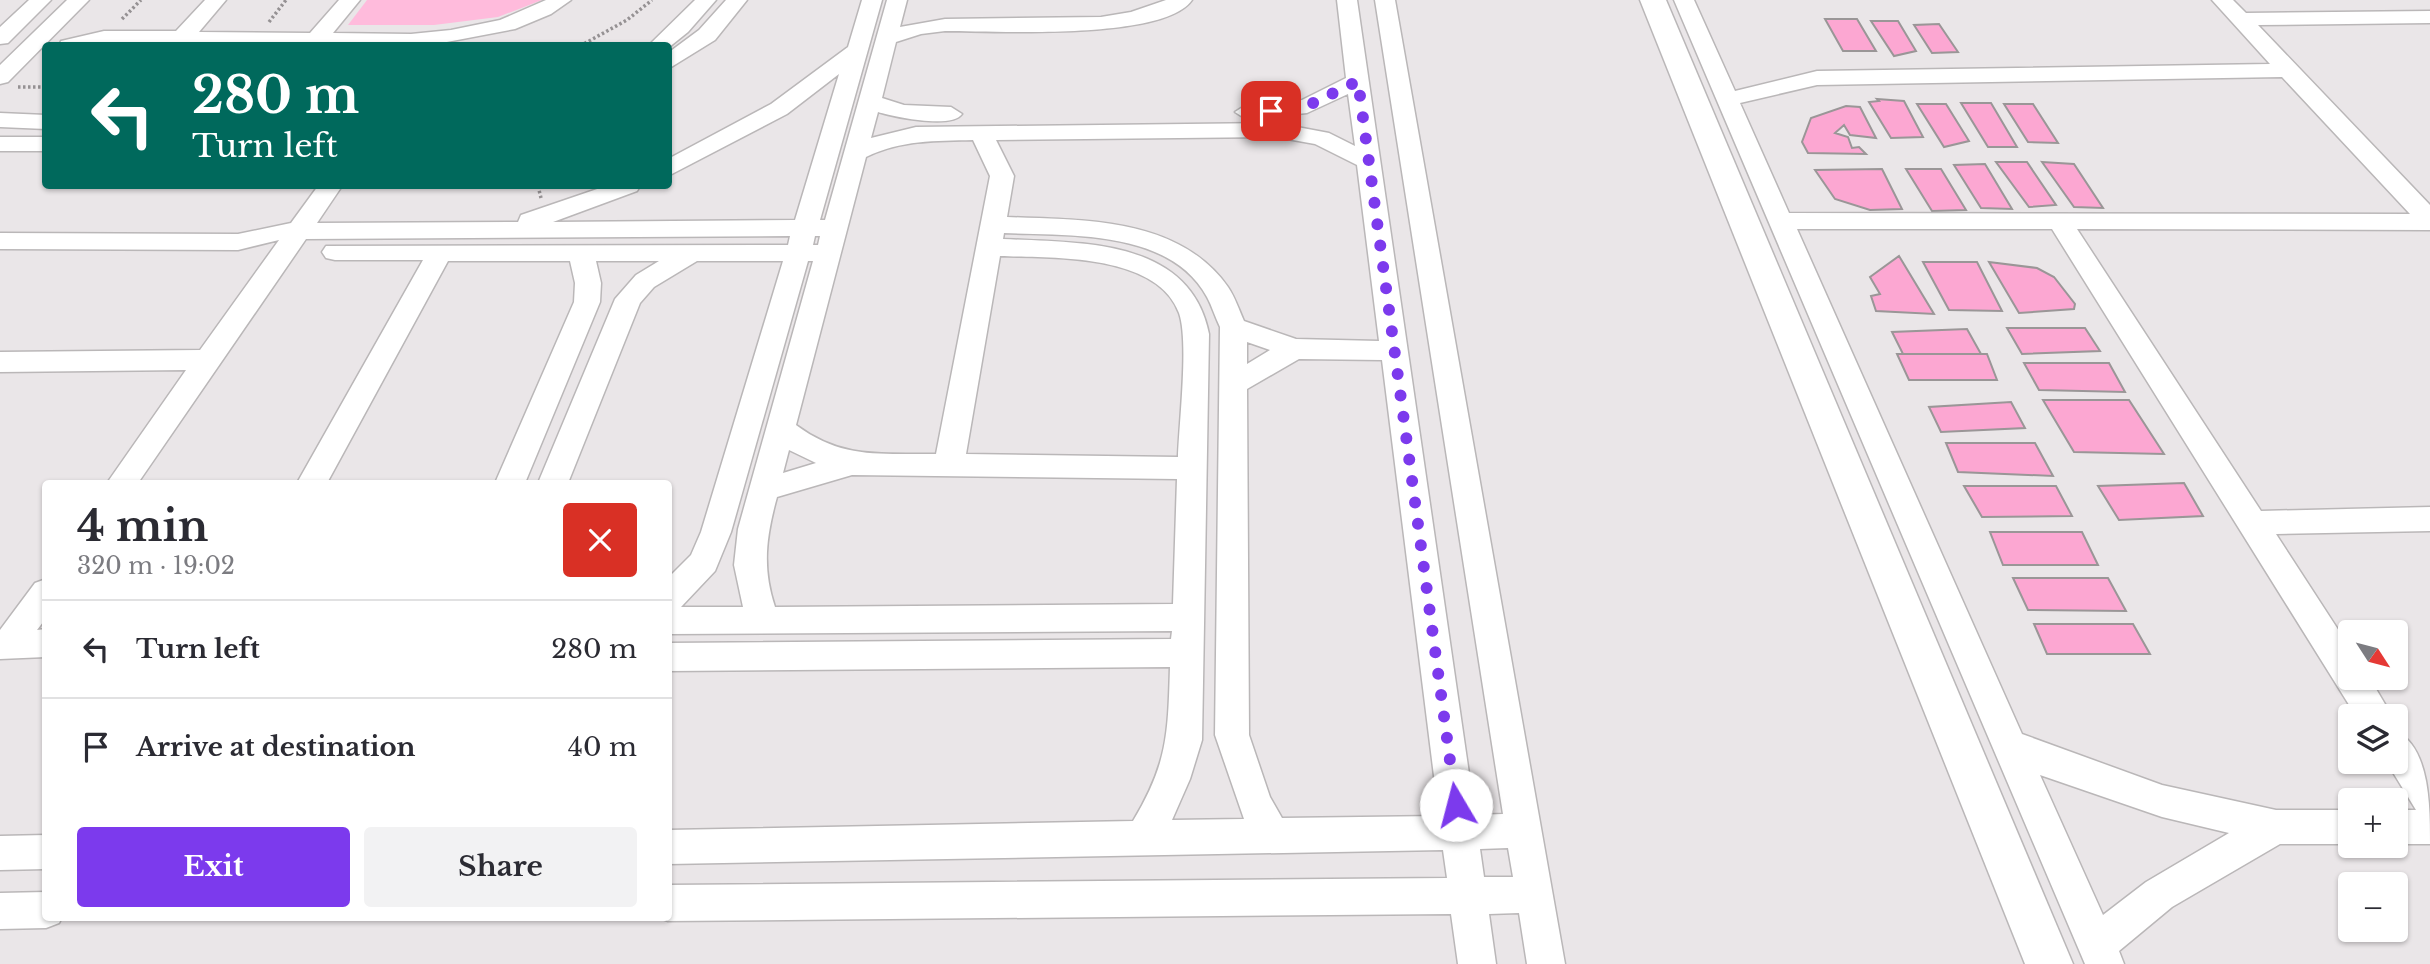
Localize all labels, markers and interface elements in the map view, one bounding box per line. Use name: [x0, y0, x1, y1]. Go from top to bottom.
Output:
text: 280 m: [192, 65, 359, 126]
icon: left: [77, 70, 168, 161]
pin: [1241, 81, 1301, 141]
icon: arrive: [1252, 92, 1290, 130]
text: Turn left: [192, 126, 338, 166]
text: 4 min: [77, 500, 208, 552]
button: close: [563, 503, 637, 577]
text: 320 m · 19:02: [77, 552, 235, 580]
north arrow: [2338, 620, 2408, 690]
map controls: [2338, 620, 2408, 942]
icon: left: [77, 630, 115, 668]
text: Turn left: [136, 633, 260, 665]
text: 280 m: [551, 633, 637, 665]
button: layers: [2338, 704, 2408, 774]
icon: arrive: [77, 728, 115, 766]
text: Arrive at destination: [136, 731, 416, 763]
text: 40 m: [568, 731, 637, 763]
position arrow: [1419, 768, 1493, 842]
button: +: [2338, 788, 2408, 858]
button: Exit: [77, 827, 350, 907]
button: Share: [364, 827, 637, 907]
button: −: [2338, 872, 2408, 942]

